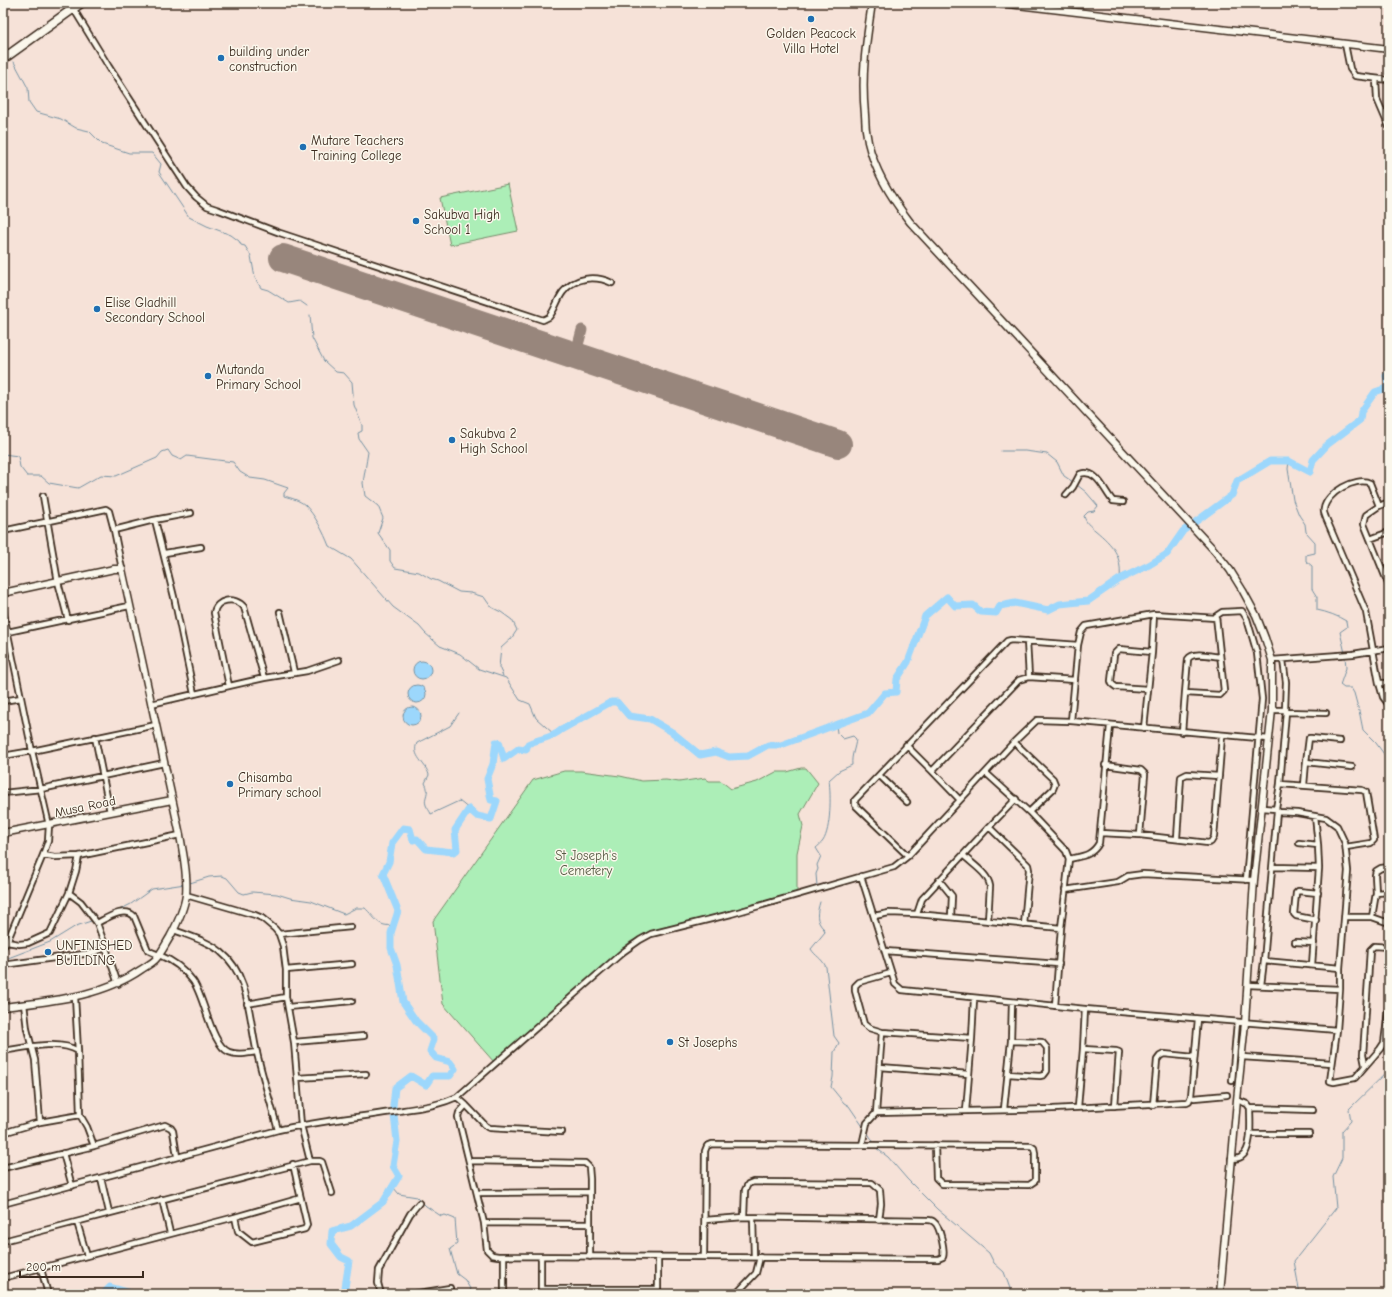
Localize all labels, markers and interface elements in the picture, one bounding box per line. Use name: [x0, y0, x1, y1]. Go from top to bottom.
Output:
marker: Golden Peacock Villa Hotel: [806, 14, 816, 24]
place label: Golden Peacock Villa Hotel: [766, 26, 857, 56]
place label: building under construction: [229, 44, 310, 74]
marker: building under construction: [216, 53, 226, 63]
place label: Mutare Teachers Training College: [311, 133, 404, 163]
marker: Mutare Teachers Training College: [298, 142, 308, 152]
place label: Sakubva High School 1: [424, 207, 500, 237]
marker: Sakubva High School 1: [411, 216, 421, 226]
place label: Elise Gladhill Secondary School: [105, 295, 205, 325]
marker: Elise Gladhill Secondary School: [92, 304, 102, 314]
place label: Mutanda Primary School: [216, 362, 301, 392]
marker: Mutanda Primary School: [203, 371, 213, 381]
place label: Sakubva 2 High School: [460, 426, 528, 456]
marker: Sakubva 2 High School: [447, 435, 457, 445]
place label: Chisamba Primary school: [238, 770, 321, 800]
marker: Chisamba Primary school: [225, 779, 235, 789]
street label: Musa Road: [53, 793, 117, 820]
park label: St Joseph's Cemetery: [555, 848, 617, 878]
place label: UNFINISHED BUILDING: [56, 938, 132, 968]
marker: UNFINISHED BUILDING: [43, 947, 53, 957]
place label: St Josephs: [678, 1035, 737, 1050]
marker: St Josephs: [665, 1037, 675, 1047]
scale bar: [20, 1253, 143, 1279]
text: 200 m: [26, 1260, 61, 1274]

